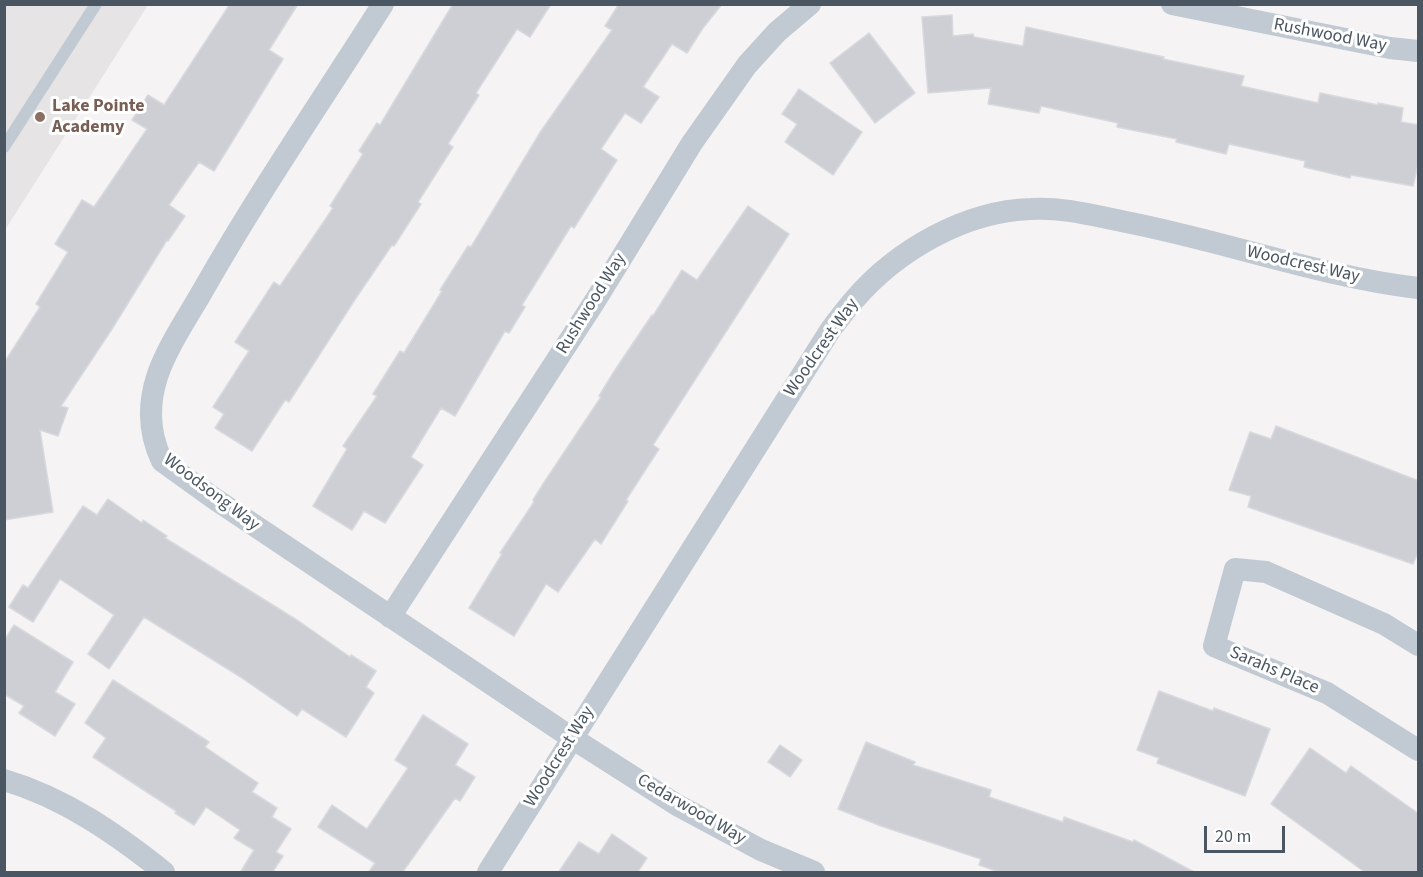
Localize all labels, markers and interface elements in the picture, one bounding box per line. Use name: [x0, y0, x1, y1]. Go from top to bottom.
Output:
street label: Rushwood Way: [1272, 14, 1388, 58]
place label: Lake Pointe Academy: [52, 96, 145, 138]
marker: Lake Pointe Academy: [33, 110, 47, 124]
street label: Woodcrest Way: [1245, 242, 1361, 288]
street label: Rushwood Way: [552, 250, 632, 358]
street label: Woodcrest Way: [780, 295, 864, 401]
street label: Woodsong Way: [159, 450, 263, 536]
street label: Sarahs Place: [1226, 642, 1322, 700]
street label: Woodcrest Way: [520, 702, 600, 812]
street label: Cedarwood Way: [633, 770, 749, 850]
scale bar: [1207, 814, 1288, 852]
text: 20 m: [1215, 824, 1251, 849]

